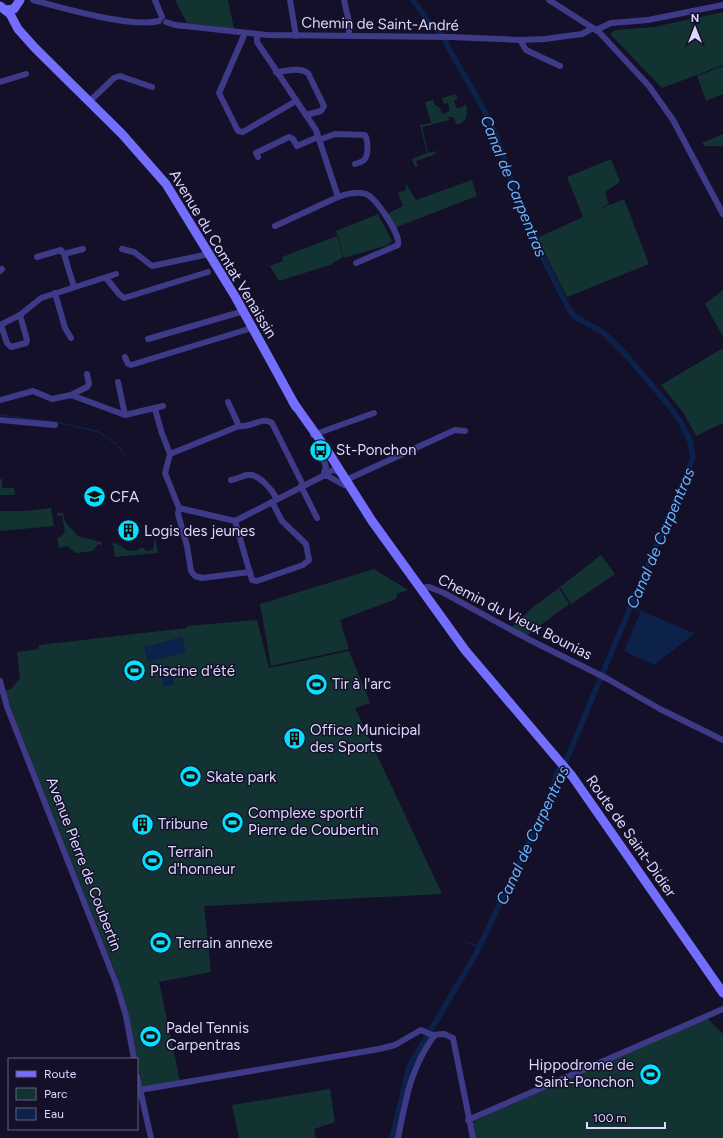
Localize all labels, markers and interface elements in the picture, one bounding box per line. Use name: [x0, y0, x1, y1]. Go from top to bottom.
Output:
north arrow: [675, 8, 715, 48]
text: N: [691, 12, 699, 25]
street label: Chemin de Saint-André: [301, 14, 459, 34]
water label: Canal de Carpentras: [476, 113, 551, 260]
street label: Avenue du Comtat Venaissin: [165, 166, 281, 342]
bus stop icon: St-Ponchon: [307, 437, 333, 463]
place label: St-Ponchon: [336, 441, 416, 459]
water label: Canal de Carpentras: [622, 465, 699, 611]
school or university icon: CFA: [82, 484, 108, 510]
place label: CFA: [110, 488, 139, 506]
building icon: Logis des jeunes: [116, 518, 142, 544]
place label: Logis des jeunes: [144, 522, 255, 540]
street label: Chemin du Vieux Bounias: [435, 570, 595, 664]
sports icon: Piscine d'été: [121, 658, 147, 684]
place label: Piscine d'été: [150, 662, 235, 680]
sports icon: Tir à l'arc: [304, 671, 330, 697]
place label: Tir à l'arc: [332, 675, 391, 693]
place label: Office Municipal des Sports: [310, 721, 421, 756]
building icon: Office Municipal des Sports: [282, 726, 308, 752]
water label: Canal de Carpentras: [492, 762, 573, 908]
sports icon: Skate park: [178, 764, 204, 790]
place label: Skate park: [206, 768, 277, 786]
street label: Route de Saint-Didier: [582, 772, 680, 900]
street label: Avenue Pierre de Coubertin: [42, 774, 126, 954]
place label: Complexe sportif Pierre de Coubertin: [248, 804, 379, 839]
sports icon: Complexe sportif Pierre de Coubertin: [219, 809, 245, 835]
building icon: Tribune: [129, 811, 155, 837]
place label: Tribune: [158, 815, 208, 833]
place label: Terrain d'honneur: [168, 843, 235, 878]
sports icon: Terrain d'honneur: [139, 848, 165, 874]
sports icon: Terrain annexe: [148, 930, 174, 956]
place label: Terrain annexe: [176, 934, 273, 952]
place label: Padel Tennis Carpentras: [166, 1019, 249, 1054]
sports icon: Padel Tennis Carpentras: [138, 1024, 164, 1050]
place label: Hippodrome de Saint-Ponchon: [529, 1056, 634, 1091]
legend: [8, 1058, 138, 1130]
sports icon: Hippodrome de Saint-Ponchon: [637, 1061, 663, 1087]
text: Route: [44, 1067, 77, 1081]
text: Parc: [44, 1087, 68, 1101]
scale bar: [587, 1104, 665, 1130]
text: Eau: [44, 1107, 64, 1121]
text: 100 m: [593, 1111, 627, 1125]

